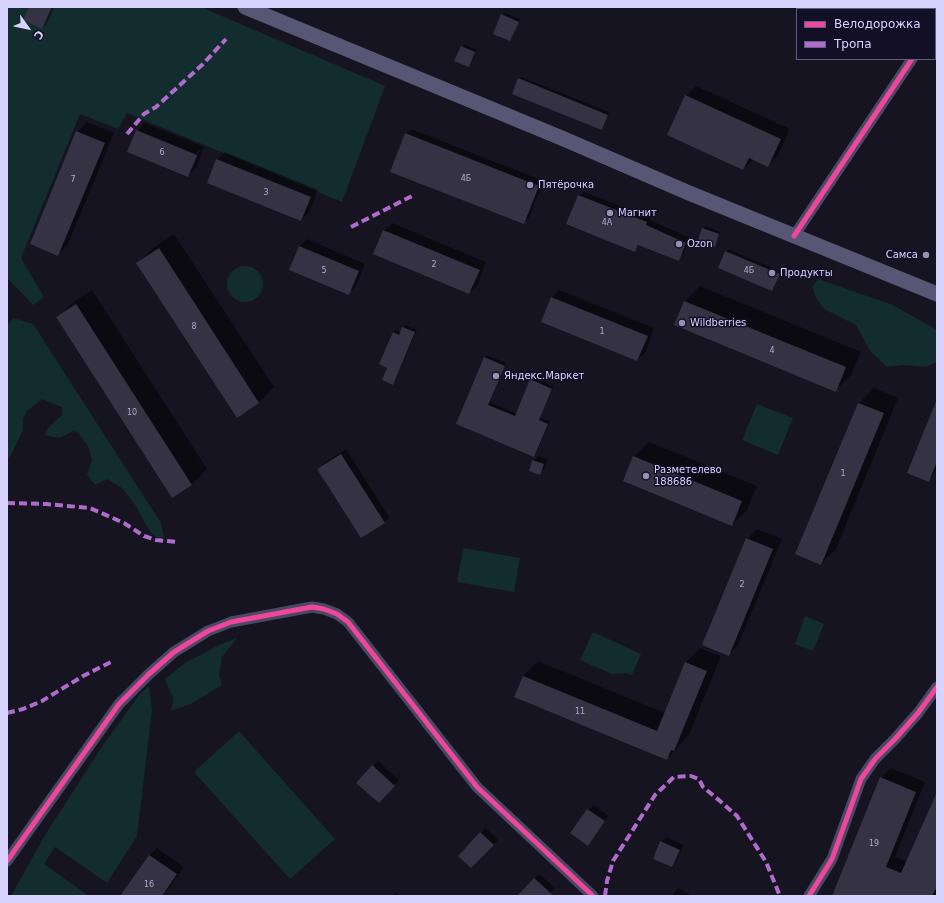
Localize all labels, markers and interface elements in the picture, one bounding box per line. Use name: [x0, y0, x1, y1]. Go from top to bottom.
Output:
north arrow: [8, 8, 48, 48]
legend: [796, 8, 936, 60]
text: Велодорожка: [834, 17, 921, 31]
text: С: [31, 28, 46, 42]
text: Тропа: [834, 37, 872, 51]
house number: 6: [159, 148, 165, 158]
house number: 4Б: [461, 174, 471, 184]
house number: 7: [70, 175, 76, 185]
place label: Пятёрочка: [538, 179, 594, 191]
marker: Пятёрочка: [525, 180, 535, 190]
house number: 3: [263, 188, 269, 198]
place label: Магнит: [618, 207, 657, 219]
marker: Магнит: [605, 208, 615, 218]
house number: 4А: [602, 218, 612, 228]
place label: Ozon: [687, 238, 713, 250]
marker: Ozon: [674, 239, 684, 249]
place label: Самса: [886, 249, 918, 261]
marker: Самса: [921, 250, 931, 260]
house number: 2: [431, 260, 437, 270]
house number: 5: [321, 266, 327, 276]
house number: 4Б: [744, 266, 754, 276]
place label: Продукты: [780, 267, 833, 279]
marker: Продукты: [767, 268, 777, 278]
place label: Wildberries: [690, 317, 746, 329]
marker: Wildberries: [677, 318, 687, 328]
house number: 8: [191, 322, 197, 332]
house number: 1: [599, 327, 605, 337]
house number: 4: [769, 346, 775, 356]
place label: Яндекс.Маркет: [504, 370, 584, 382]
marker: Яндекс.Маркет: [491, 371, 501, 381]
house number: 10: [127, 408, 137, 418]
place label: Разметелево 188686: [654, 464, 722, 488]
house number: 1: [840, 469, 846, 479]
marker: Разметелево 188686: [641, 471, 651, 481]
house number: 2: [739, 580, 745, 590]
house number: 11: [575, 707, 585, 717]
house number: 19: [869, 839, 879, 849]
house number: 16: [144, 880, 154, 890]

